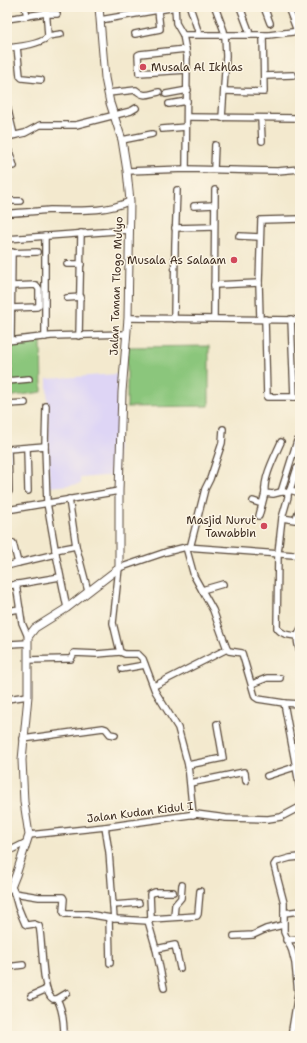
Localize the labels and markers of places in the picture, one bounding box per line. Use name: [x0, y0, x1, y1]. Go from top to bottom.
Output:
place label: Musala Al Ikhlas: [151, 60, 243, 75]
marker: Musala Al Ikhlas: [138, 62, 148, 72]
place label: Musala As Salaam: [127, 253, 227, 268]
marker: Musala As Salaam: [229, 255, 239, 265]
place label: Masjid Nurut Tawabbin: [186, 513, 256, 541]
marker: Masjid Nurut Tawabbin: [259, 521, 269, 531]

